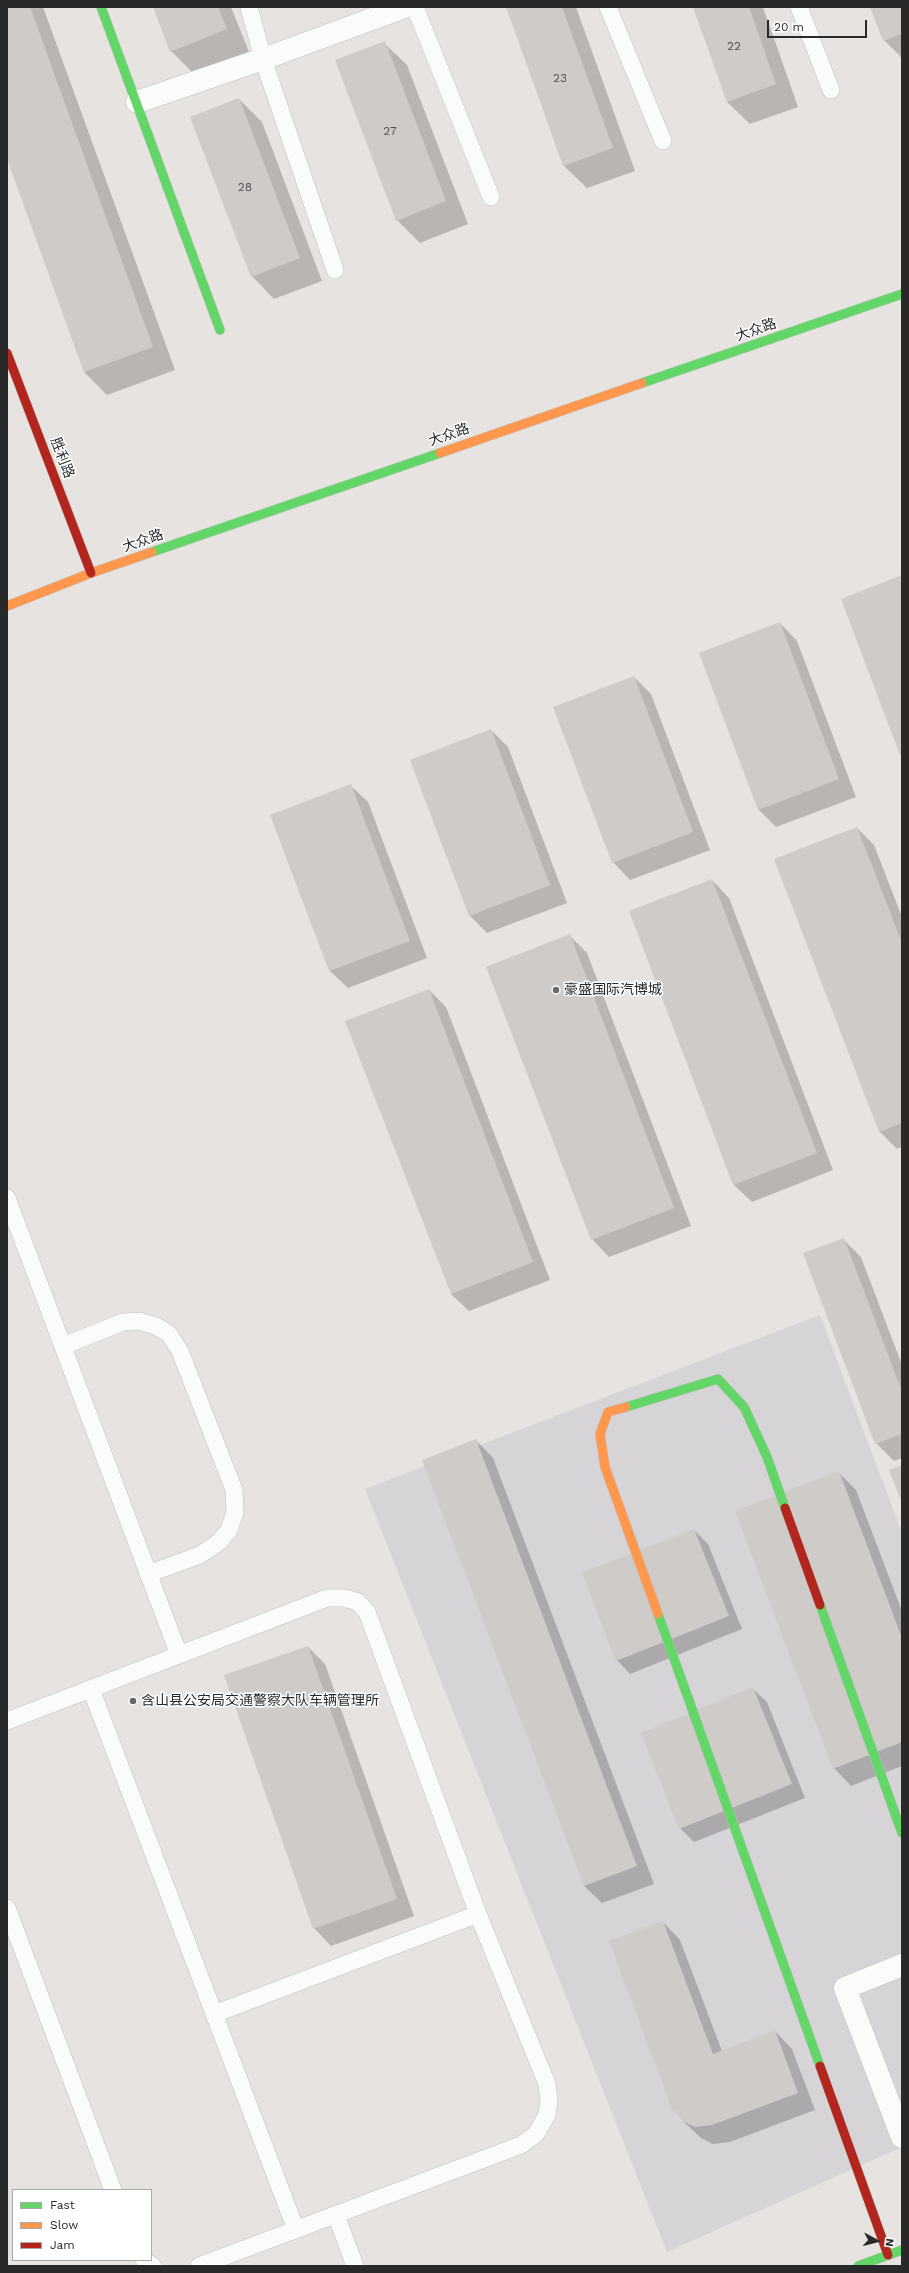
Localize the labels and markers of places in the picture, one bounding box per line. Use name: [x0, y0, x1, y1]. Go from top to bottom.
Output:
place label: 豪盛国际汽博城: [564, 982, 662, 998]
marker: 豪盛国际汽博城: [551, 985, 561, 995]
place label: 含山县公安局交通警察大队车辆管理所: [141, 1693, 379, 1709]
marker: 含山县公安局交通警察大队车辆管理所: [128, 1696, 138, 1706]

